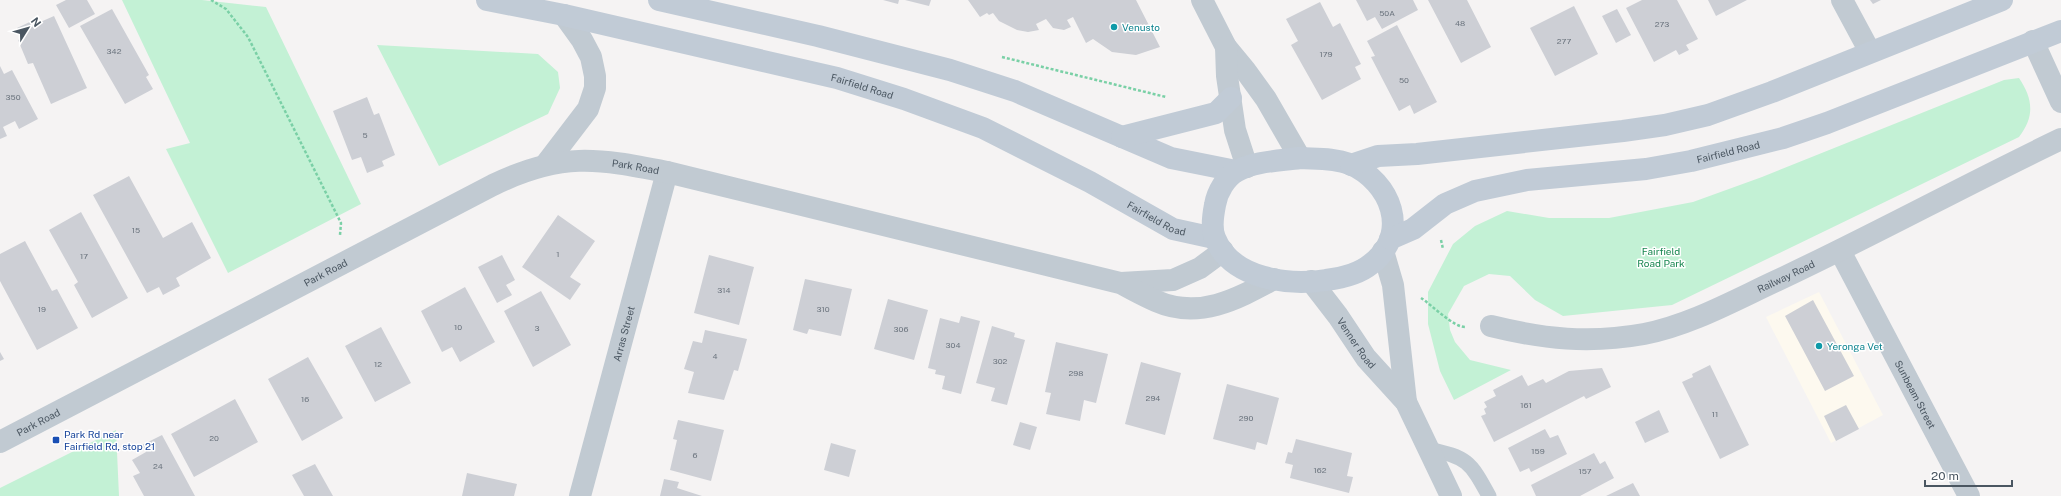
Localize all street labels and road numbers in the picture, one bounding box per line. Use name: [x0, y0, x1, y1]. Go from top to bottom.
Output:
street label: Fairfield Road: [830, 71, 895, 101]
street label: Fairfield Road: [1695, 138, 1761, 165]
street label: Park Road: [611, 157, 660, 176]
street label: Fairfield Road: [1125, 198, 1187, 238]
street label: Park Road: [302, 256, 349, 289]
street label: Railway Road: [1755, 257, 1817, 295]
street label: Arras Street: [610, 305, 637, 363]
street label: Venner Road: [1335, 315, 1378, 371]
street label: Sunbeam Street: [1893, 358, 1938, 431]
street label: Park Road: [14, 406, 62, 438]

